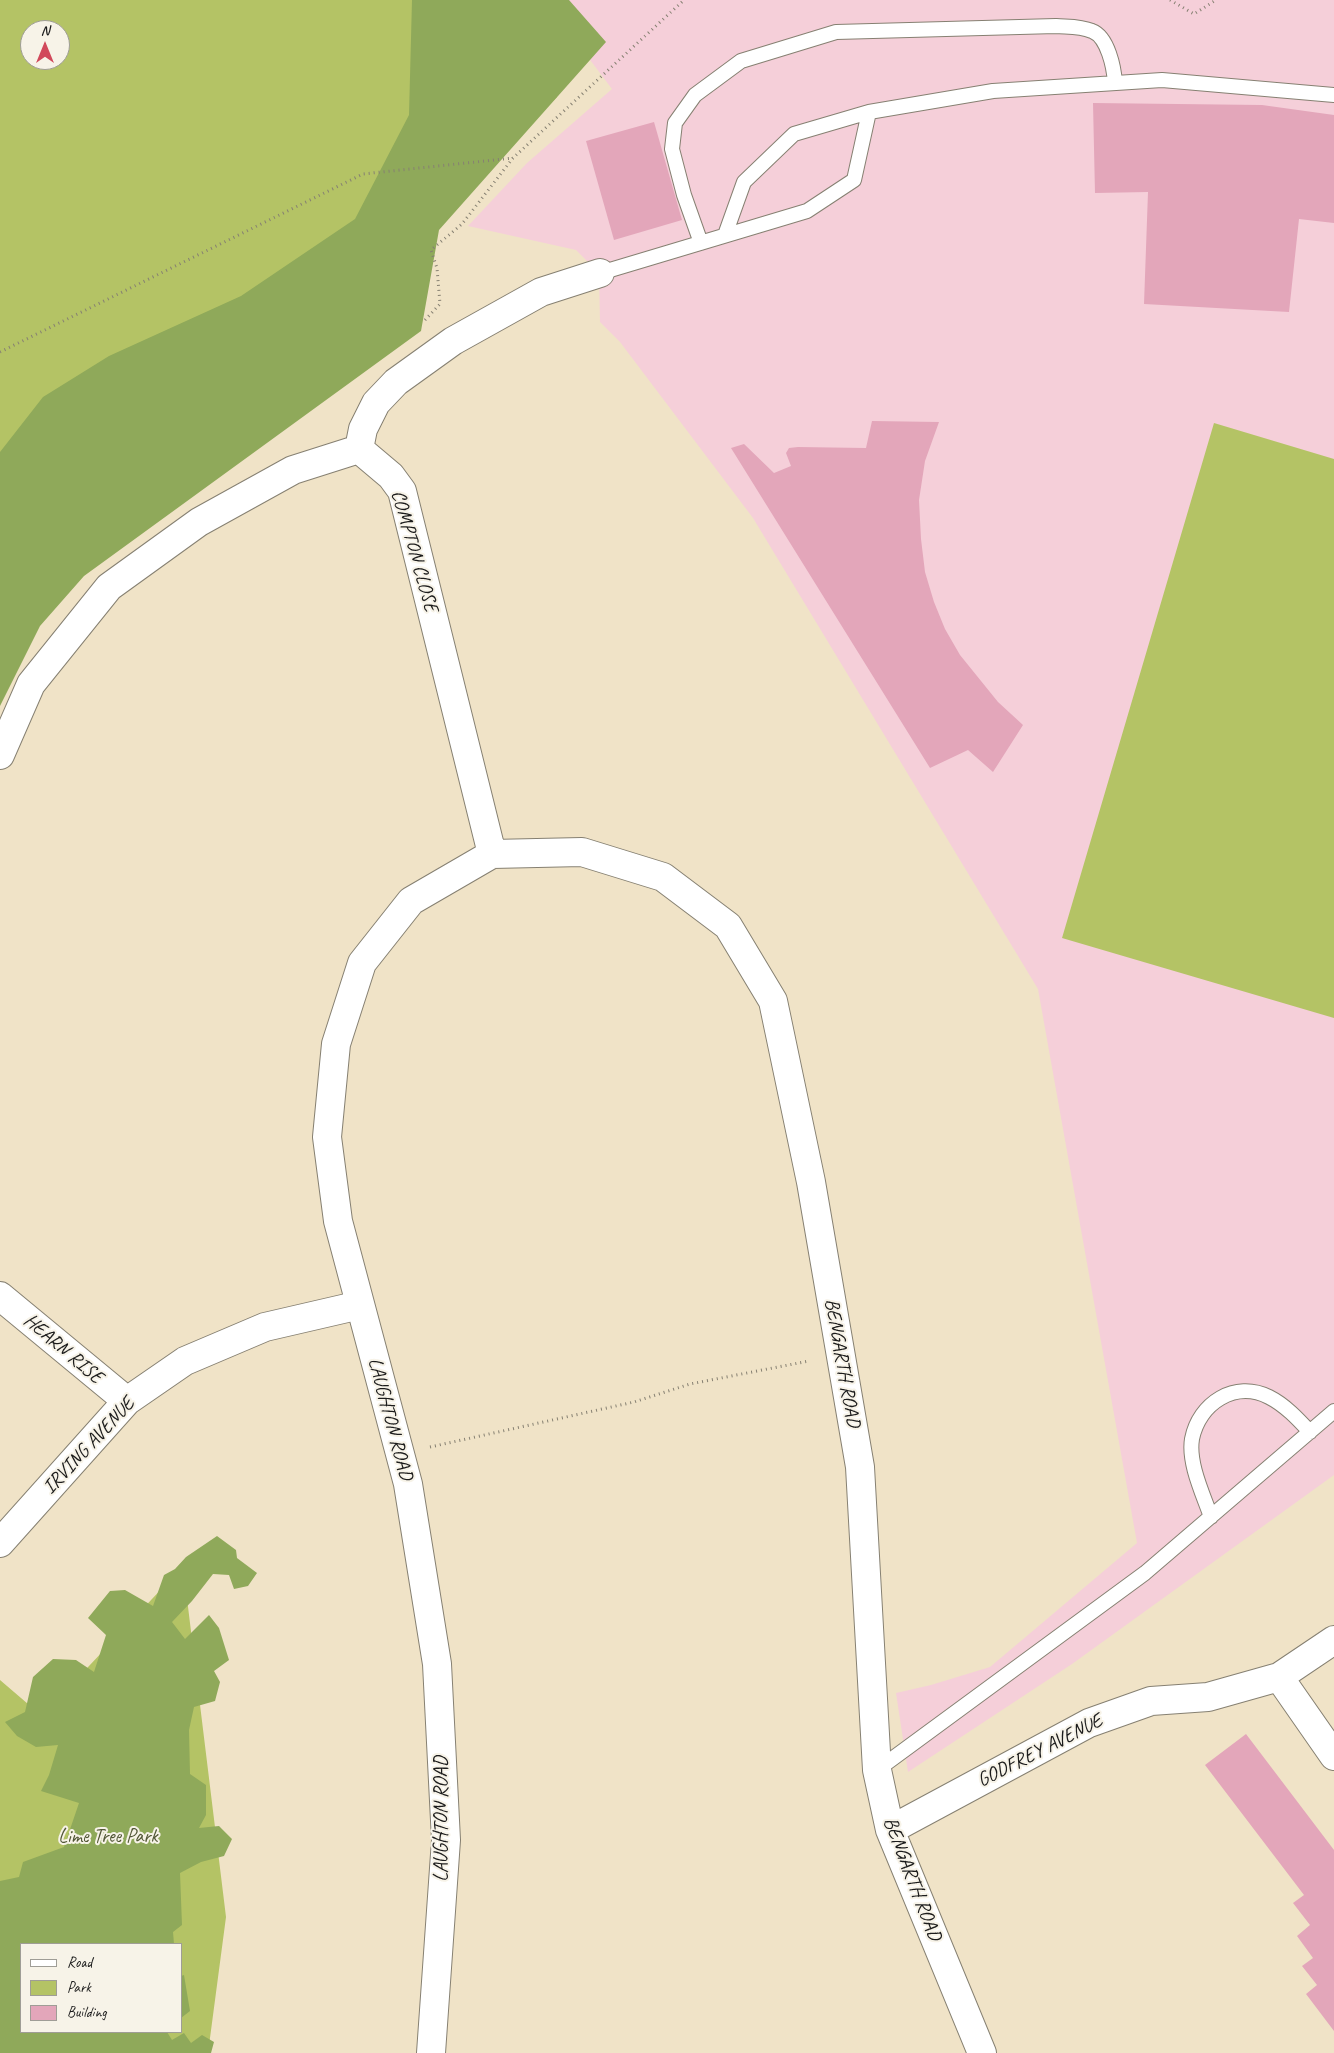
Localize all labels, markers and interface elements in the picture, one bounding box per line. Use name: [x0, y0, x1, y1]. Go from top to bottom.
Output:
north arrow: [20, 20, 70, 70]
text: N: [41, 22, 49, 39]
street label: COMPTON CLOSE: [385, 487, 443, 615]
street label: BENGARTH ROAD: [819, 1297, 865, 1429]
street label: HEARN RISE: [18, 1309, 108, 1389]
street label: LAUGHTON ROAD: [362, 1355, 418, 1483]
street label: IRVING AVENUE: [38, 1393, 140, 1499]
street label: GODFREY AVENUE: [973, 1709, 1107, 1793]
street label: LAUGHTON ROAD: [430, 1756, 454, 1882]
street label: BENGARTH ROAD: [877, 1814, 947, 1944]
park label: Lime Tree Park: [58, 1825, 158, 1849]
legend: [20, 1943, 182, 2033]
text: Road: [67, 1953, 92, 1972]
text: Park: [67, 1978, 91, 1997]
text: Building: [67, 2003, 106, 2022]

